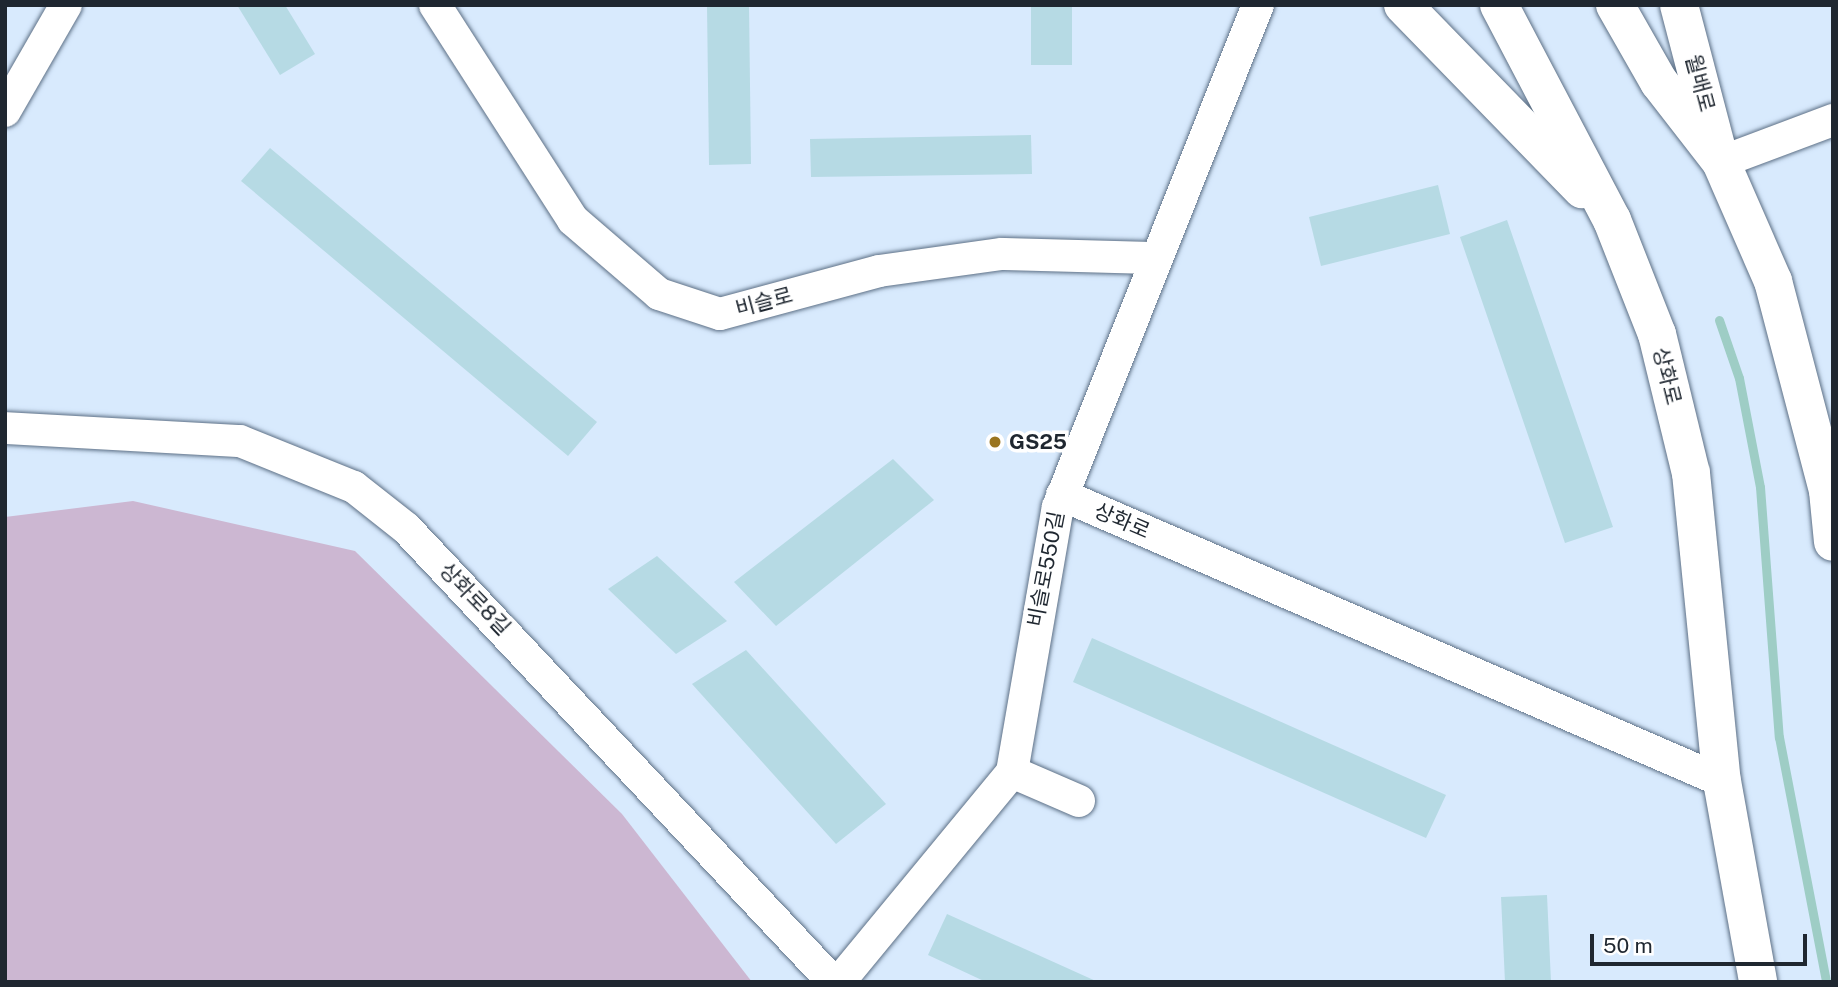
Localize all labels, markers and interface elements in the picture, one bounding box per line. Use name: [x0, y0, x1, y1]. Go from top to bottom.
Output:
street label: 월배로: [1680, 52, 1720, 114]
street label: 비슬로: [733, 282, 795, 322]
street label: 상화로: [1648, 345, 1686, 407]
place label: GS25: [1009, 429, 1067, 455]
marker: GS25: [987, 434, 1003, 450]
street label: 상화로: [1090, 498, 1154, 544]
street label: 비슬로550길: [1022, 509, 1070, 629]
street label: 상화로8길: [434, 558, 516, 640]
scale bar: [1593, 920, 1810, 964]
text: 50 m: [1603, 933, 1653, 958]

